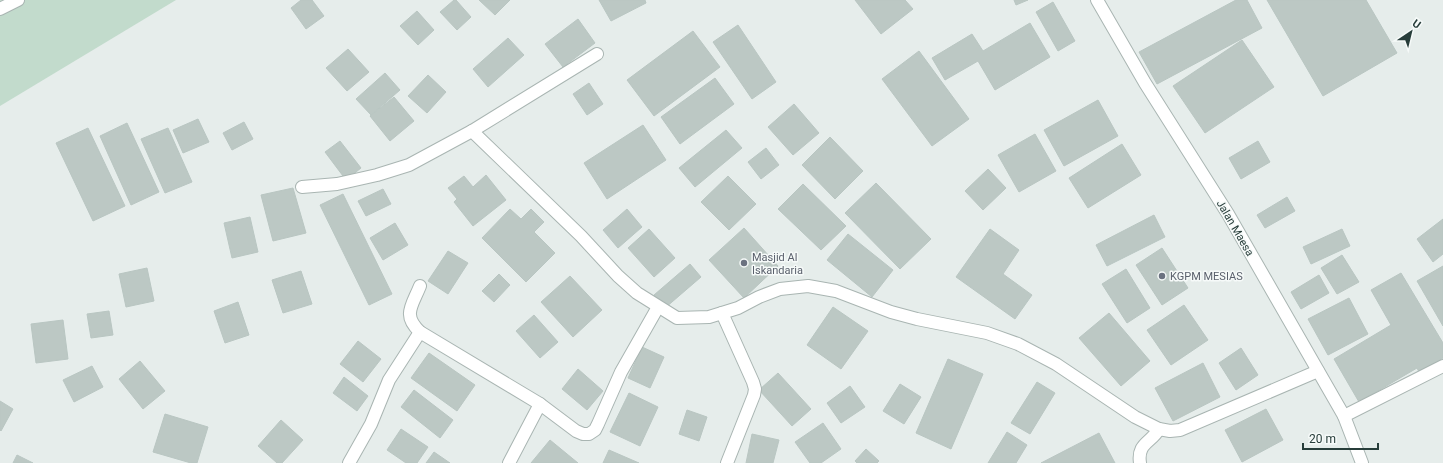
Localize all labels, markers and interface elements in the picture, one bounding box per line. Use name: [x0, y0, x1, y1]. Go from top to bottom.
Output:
north arrow: [1391, 12, 1431, 52]
text: U: [1410, 17, 1423, 32]
street label: Jalan Maesa: [1214, 198, 1256, 258]
place label: Masjid Al Iskandaria: [752, 251, 803, 277]
marker: Masjid Al Iskandaria: [739, 258, 749, 268]
place label: KGPM MESIAS: [1170, 270, 1243, 283]
marker: KGPM MESIAS: [1157, 271, 1167, 281]
scale bar: [1303, 425, 1378, 451]
text: 20 m: [1309, 432, 1336, 446]

